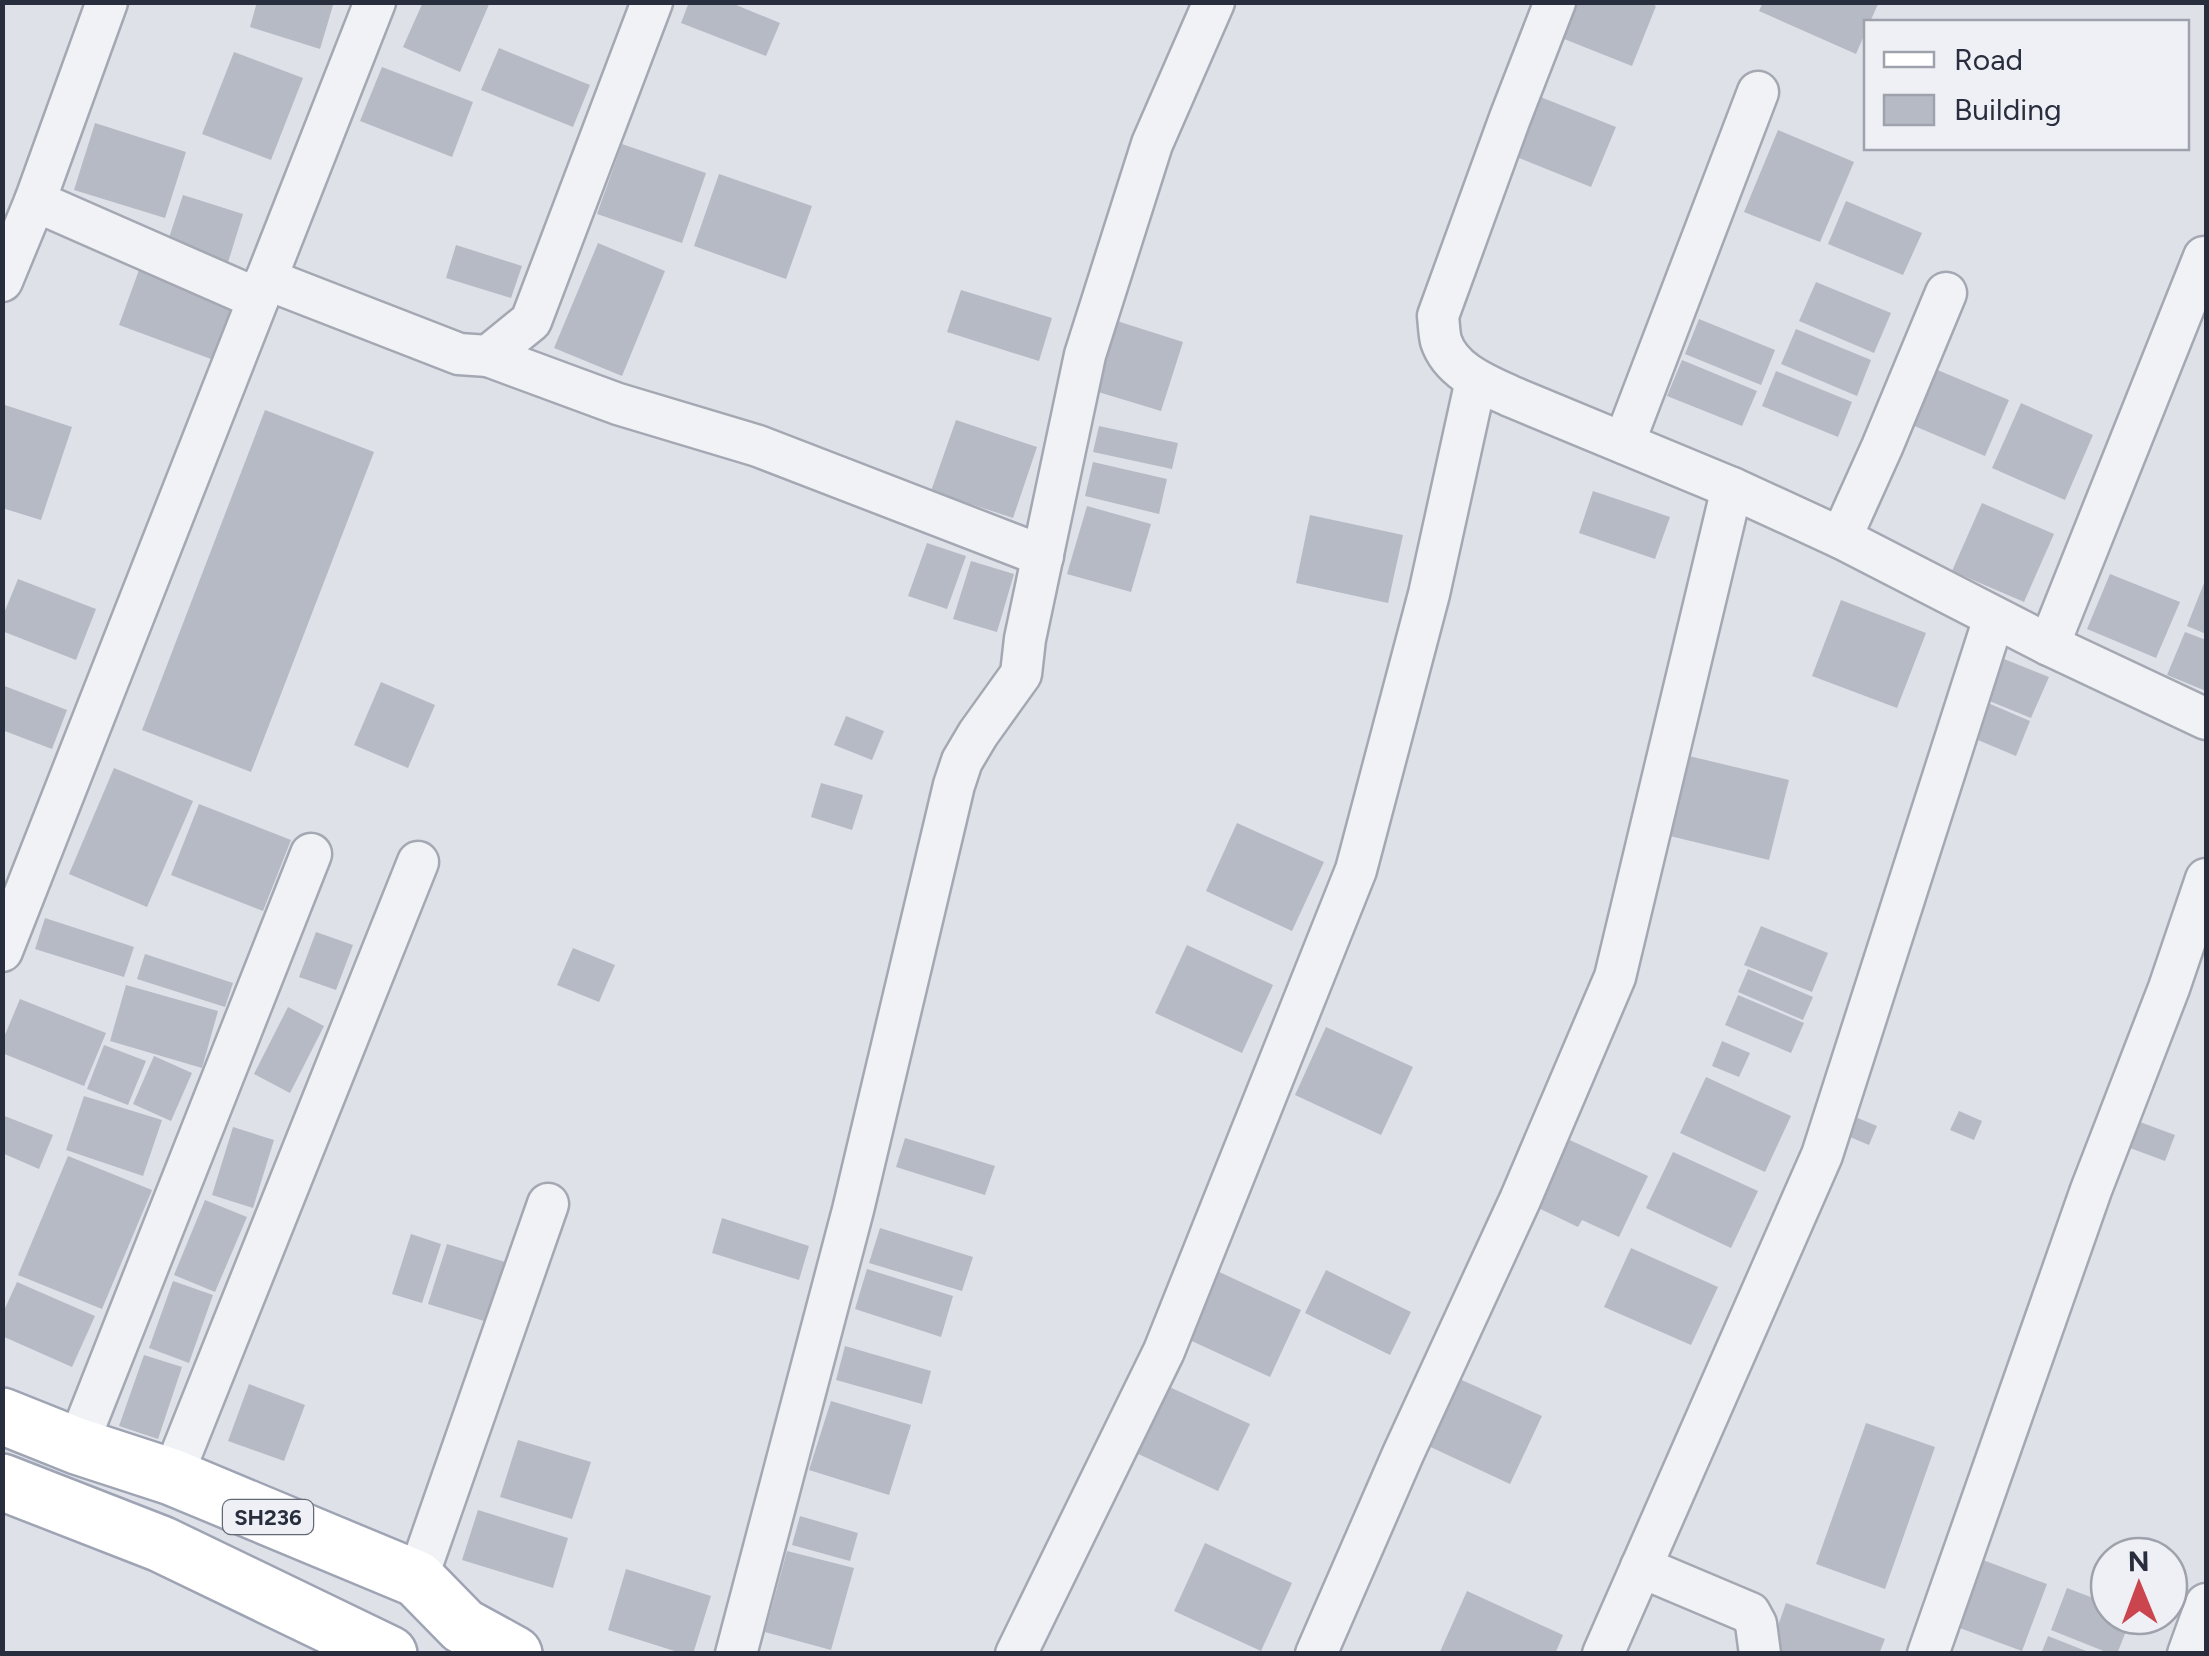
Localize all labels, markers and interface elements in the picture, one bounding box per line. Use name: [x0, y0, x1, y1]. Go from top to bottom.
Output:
legend: [1864, 20, 2189, 150]
text: Road: [1954, 41, 2023, 78]
text: Building: [1954, 91, 2062, 128]
road number: SH236: [223, 1500, 313, 1534]
north arrow: [2089, 1536, 2189, 1636]
text: N: [2127, 1544, 2150, 1578]

